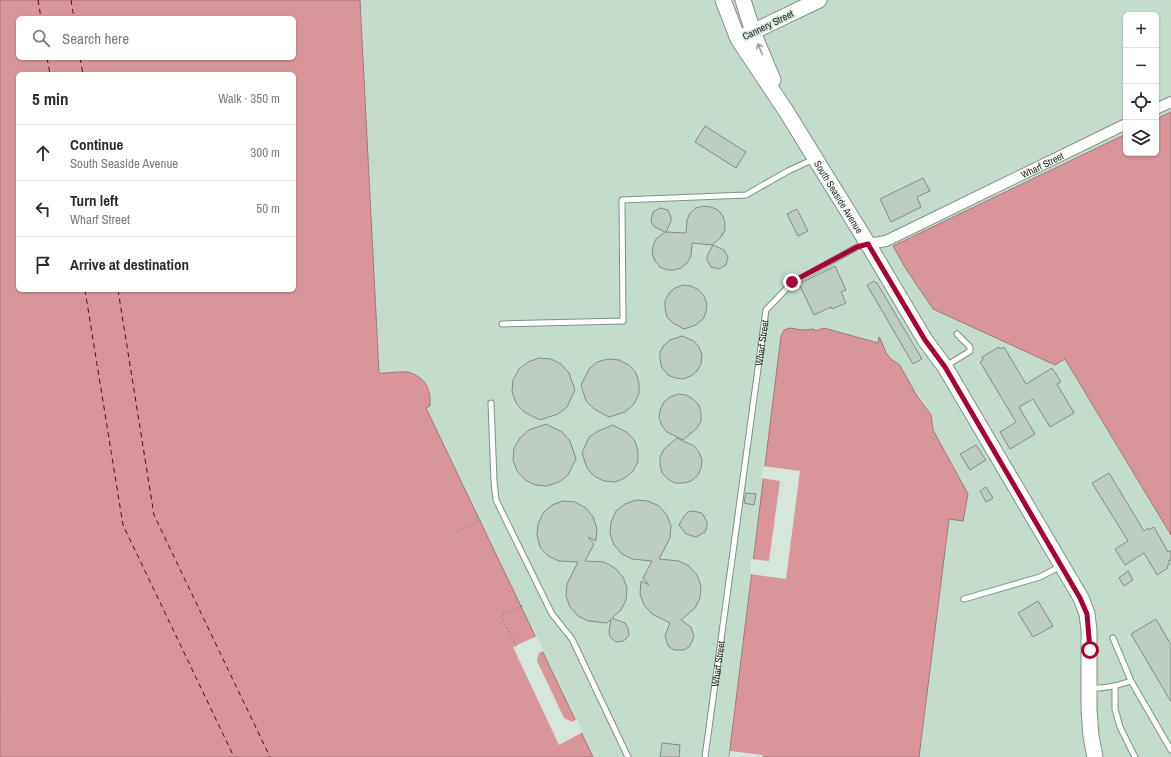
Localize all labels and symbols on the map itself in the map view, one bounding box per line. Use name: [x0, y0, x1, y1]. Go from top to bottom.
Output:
street label: Cannery Street: [740, 7, 796, 43]
one-way arrow: [756, 43, 764, 55]
street label: Wharf Street: [1019, 149, 1066, 181]
street label: South Seaside Avenue: [811, 158, 866, 236]
route end: [783, 273, 801, 291]
street label: Wharf Street: [752, 318, 771, 367]
street label: Wharf Street: [708, 639, 727, 688]
route start: [1081, 641, 1099, 659]

